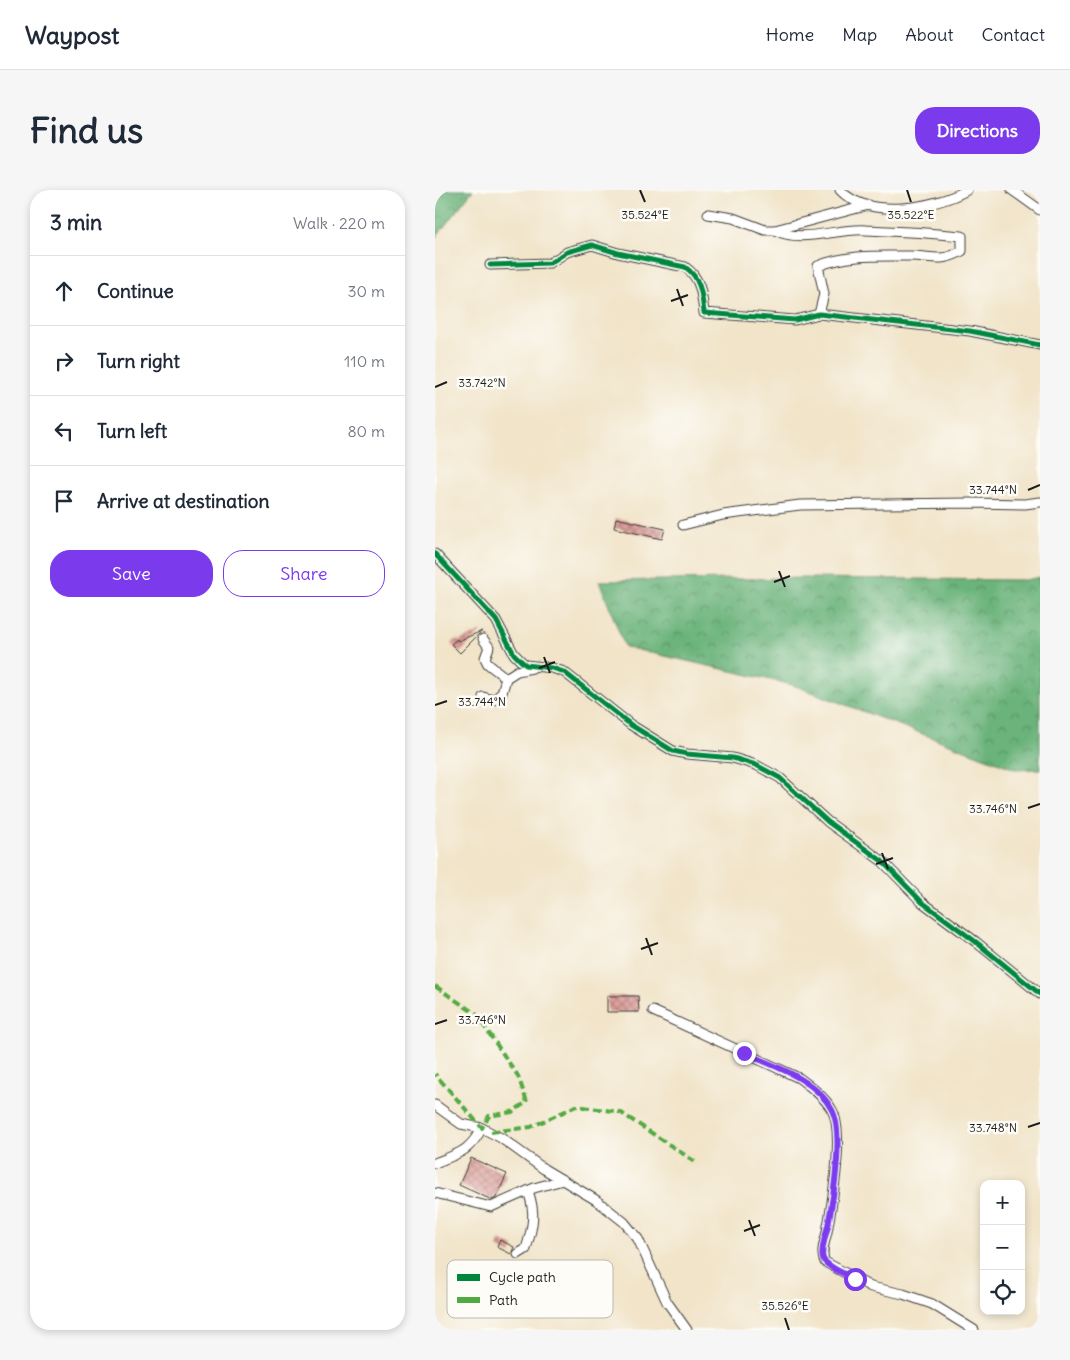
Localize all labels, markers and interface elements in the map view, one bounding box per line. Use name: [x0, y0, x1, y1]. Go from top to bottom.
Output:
text: Waypost: [25, 20, 119, 50]
text: Home: [766, 23, 814, 46]
text: Map: [842, 23, 877, 46]
text: About: [905, 23, 953, 46]
text: Contact: [981, 23, 1045, 46]
button: Directions: [915, 107, 1040, 154]
text: Find us: [30, 108, 143, 152]
text: 35.524°E: [621, 207, 669, 222]
text: 35.522°E: [887, 207, 935, 222]
text: 3 min: [50, 209, 102, 236]
text: Walk · 220 m: [293, 213, 385, 233]
icon: ahead: [50, 277, 78, 305]
text: Continue: [97, 279, 174, 303]
text: 30 m: [348, 281, 385, 301]
icon: right: [50, 347, 78, 375]
text: Turn right: [97, 349, 180, 373]
text: 110 m: [344, 351, 385, 371]
text: 33.742°N: [458, 375, 506, 390]
icon: left: [50, 417, 78, 445]
text: Turn left: [97, 419, 167, 443]
text: 80 m: [347, 421, 385, 441]
text: 33.744°N: [969, 482, 1017, 497]
icon: arrive: [50, 487, 78, 515]
text: Arrive at destination: [97, 489, 270, 513]
button: Save: [50, 550, 213, 597]
button: Share: [223, 550, 385, 597]
text: 33.744°N: [458, 694, 506, 709]
text: 33.746°N: [969, 801, 1017, 816]
text: 33.746°N: [458, 1012, 506, 1027]
route end: [733, 1042, 756, 1065]
text: 33.748°N: [969, 1120, 1017, 1135]
map controls: [980, 1180, 1025, 1315]
button: +: [980, 1180, 1025, 1225]
button: −: [980, 1225, 1025, 1270]
legend: [447, 1260, 613, 1318]
text: Cycle path: [489, 1268, 556, 1286]
route start: [844, 1268, 867, 1291]
button: locate: [980, 1270, 1025, 1315]
text: Path: [489, 1291, 518, 1309]
text: 35.526°E: [761, 1298, 809, 1313]

